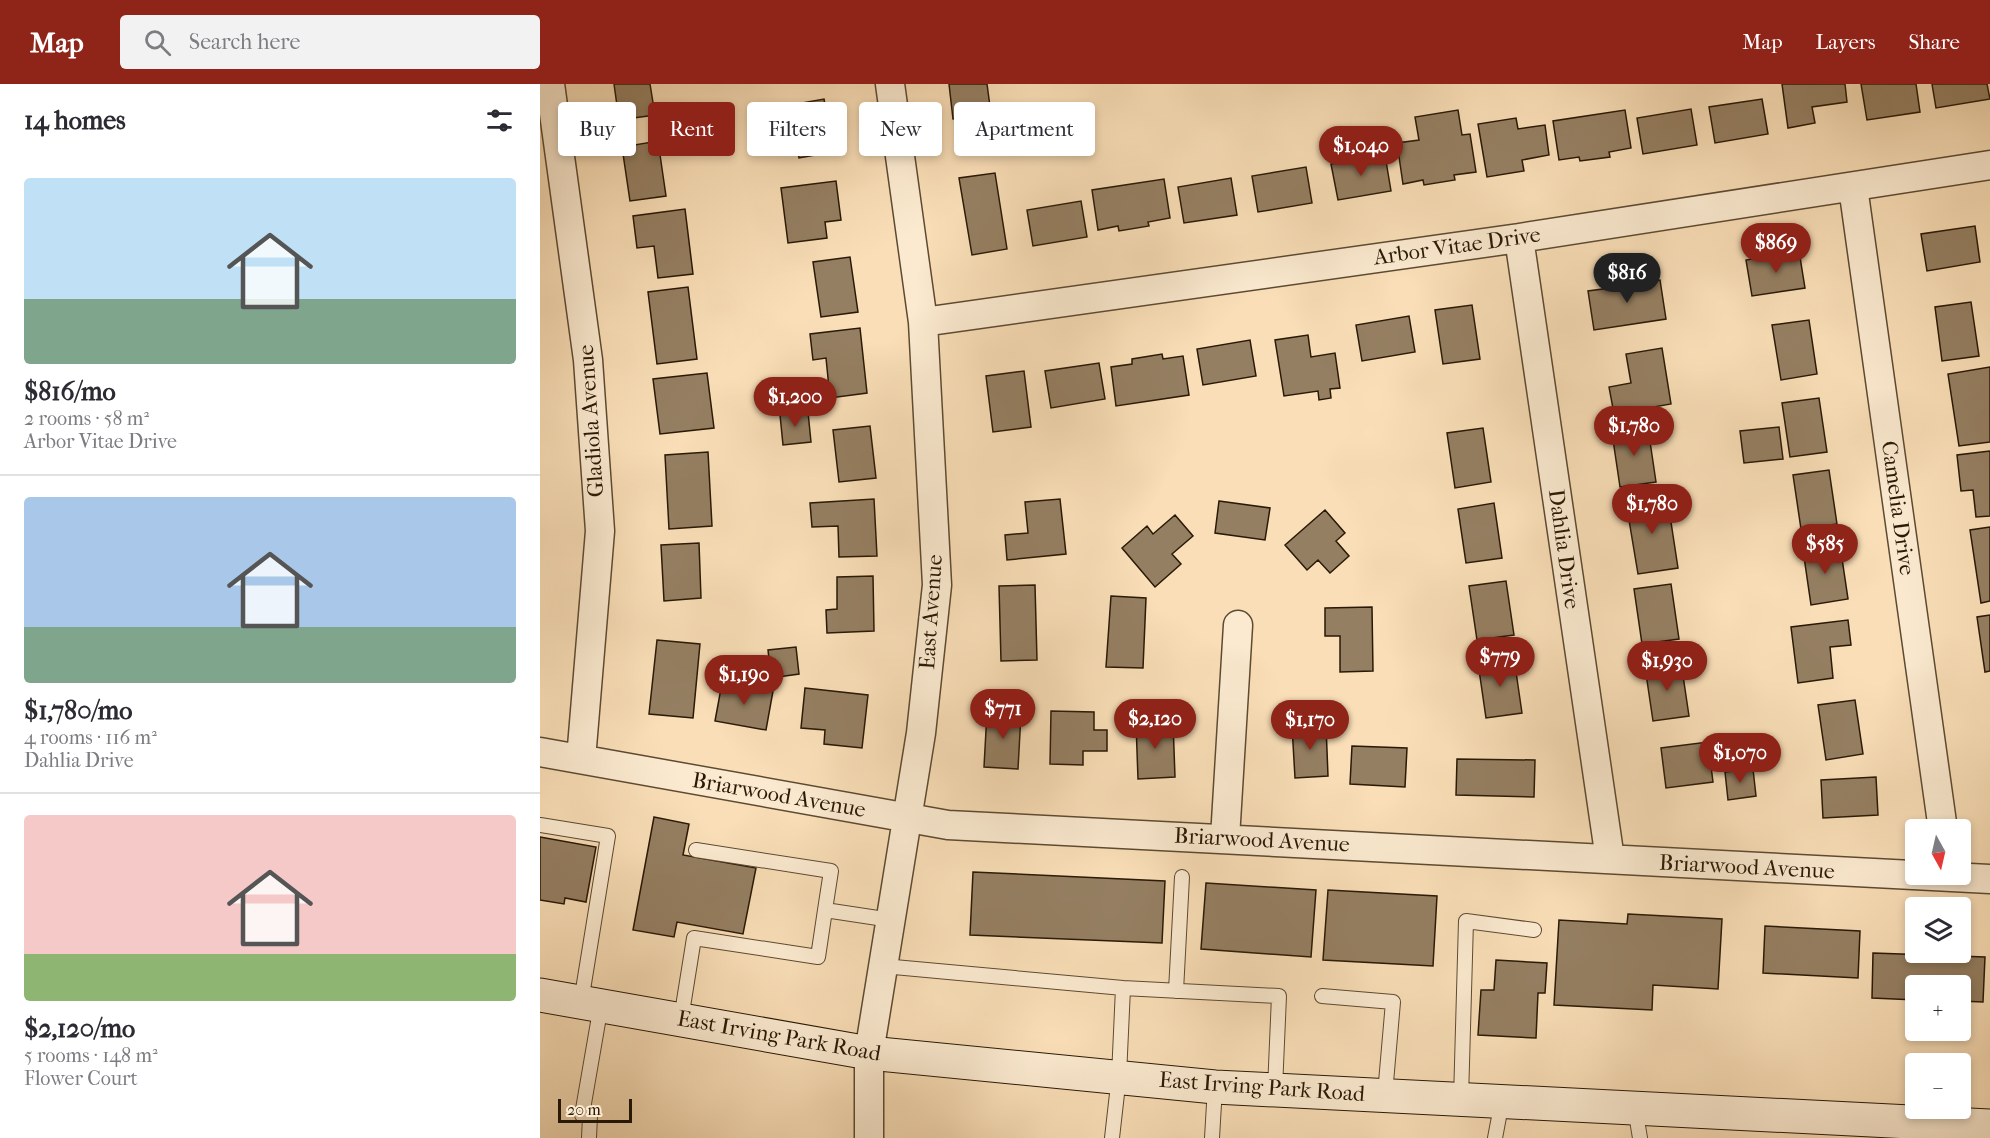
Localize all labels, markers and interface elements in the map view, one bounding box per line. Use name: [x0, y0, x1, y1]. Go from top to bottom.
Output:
search box: [120, 15, 540, 69]
text: Map: [30, 26, 84, 59]
icon: search: [141, 26, 174, 59]
text: Search here: [189, 29, 300, 55]
text: Map: [1742, 30, 1783, 54]
text: Layers: [1816, 30, 1875, 54]
text: Share: [1908, 30, 1960, 54]
chip: Buy: [558, 102, 636, 156]
chip: Rent: [648, 102, 735, 156]
chip: Filters: [747, 102, 847, 156]
chip: New: [859, 102, 942, 156]
chip: Apartment: [954, 102, 1095, 156]
icon: filters: [483, 104, 516, 137]
text: 14 homes: [24, 105, 126, 136]
pin: $1,040: [1312, 126, 1410, 177]
text: $1,040: [1333, 134, 1389, 157]
icon: home: [216, 217, 324, 325]
street label: Arbor Vitae Drive: [1371, 221, 1542, 271]
pin: $869: [1740, 223, 1812, 274]
text: $869: [1755, 231, 1797, 254]
pin: $816: [1591, 253, 1663, 304]
text: $816: [1608, 261, 1646, 284]
street label: Gladiola Avenue: [573, 344, 609, 498]
text: $816/mo: [24, 376, 116, 407]
pin: $1,200: [746, 377, 844, 428]
text: $1,200: [768, 385, 822, 408]
pin: $1,780: [1585, 406, 1683, 457]
text: 2 rooms · 58 m²: [24, 407, 149, 430]
text: $1,780: [1608, 414, 1660, 437]
text: Arbor Vitae Drive: [24, 430, 177, 453]
street label: Camelia Drive: [1876, 439, 1920, 577]
pin: $1,780: [1603, 484, 1701, 535]
street label: Dahlia Drive: [1543, 488, 1585, 611]
text: $1,780: [1626, 492, 1678, 515]
pin: $585: [1789, 524, 1861, 575]
text: $585: [1806, 532, 1844, 555]
icon: home: [216, 536, 324, 644]
street label: East Avenue: [914, 553, 948, 670]
pin: $779: [1464, 637, 1536, 688]
pin: $1,930: [1618, 641, 1716, 692]
text: $779: [1480, 645, 1520, 668]
text: $1,930: [1641, 649, 1693, 672]
pin: $1,190: [695, 655, 793, 706]
text: $1,190: [719, 663, 769, 686]
pin: $771: [967, 689, 1039, 740]
text: $1,780/mo: [24, 695, 133, 726]
text: $771: [984, 697, 1022, 720]
pin: $2,120: [1106, 699, 1204, 750]
pin: $1,170: [1261, 700, 1359, 751]
text: $2,120: [1128, 707, 1182, 730]
text: $1,170: [1285, 708, 1335, 731]
text: 4 rooms · 116 m²: [24, 726, 157, 749]
pin: $1,070: [1691, 733, 1789, 784]
text: $1,070: [1713, 741, 1767, 764]
text: Dahlia Drive: [24, 749, 134, 772]
street label: Briarwood Avenue: [690, 767, 868, 823]
north arrow: [1905, 819, 1971, 885]
map controls: [1905, 819, 1971, 1119]
street label: Briarwood Avenue: [1174, 822, 1351, 858]
street label: Briarwood Avenue: [1659, 849, 1836, 885]
icon: home: [216, 854, 324, 962]
button: layers: [1905, 897, 1971, 963]
button: +: [1905, 975, 1971, 1041]
street label: East Irving Park Road: [675, 1005, 884, 1067]
text: $2,120/mo: [24, 1013, 135, 1044]
text: 5 rooms · 148 m²: [24, 1044, 158, 1067]
button: −: [1905, 1053, 1971, 1119]
text: Flower Court: [24, 1067, 138, 1090]
street label: East Irving Park Road: [1158, 1067, 1367, 1107]
scale bar: [558, 1096, 632, 1124]
text: 20 m: [567, 1100, 601, 1119]

